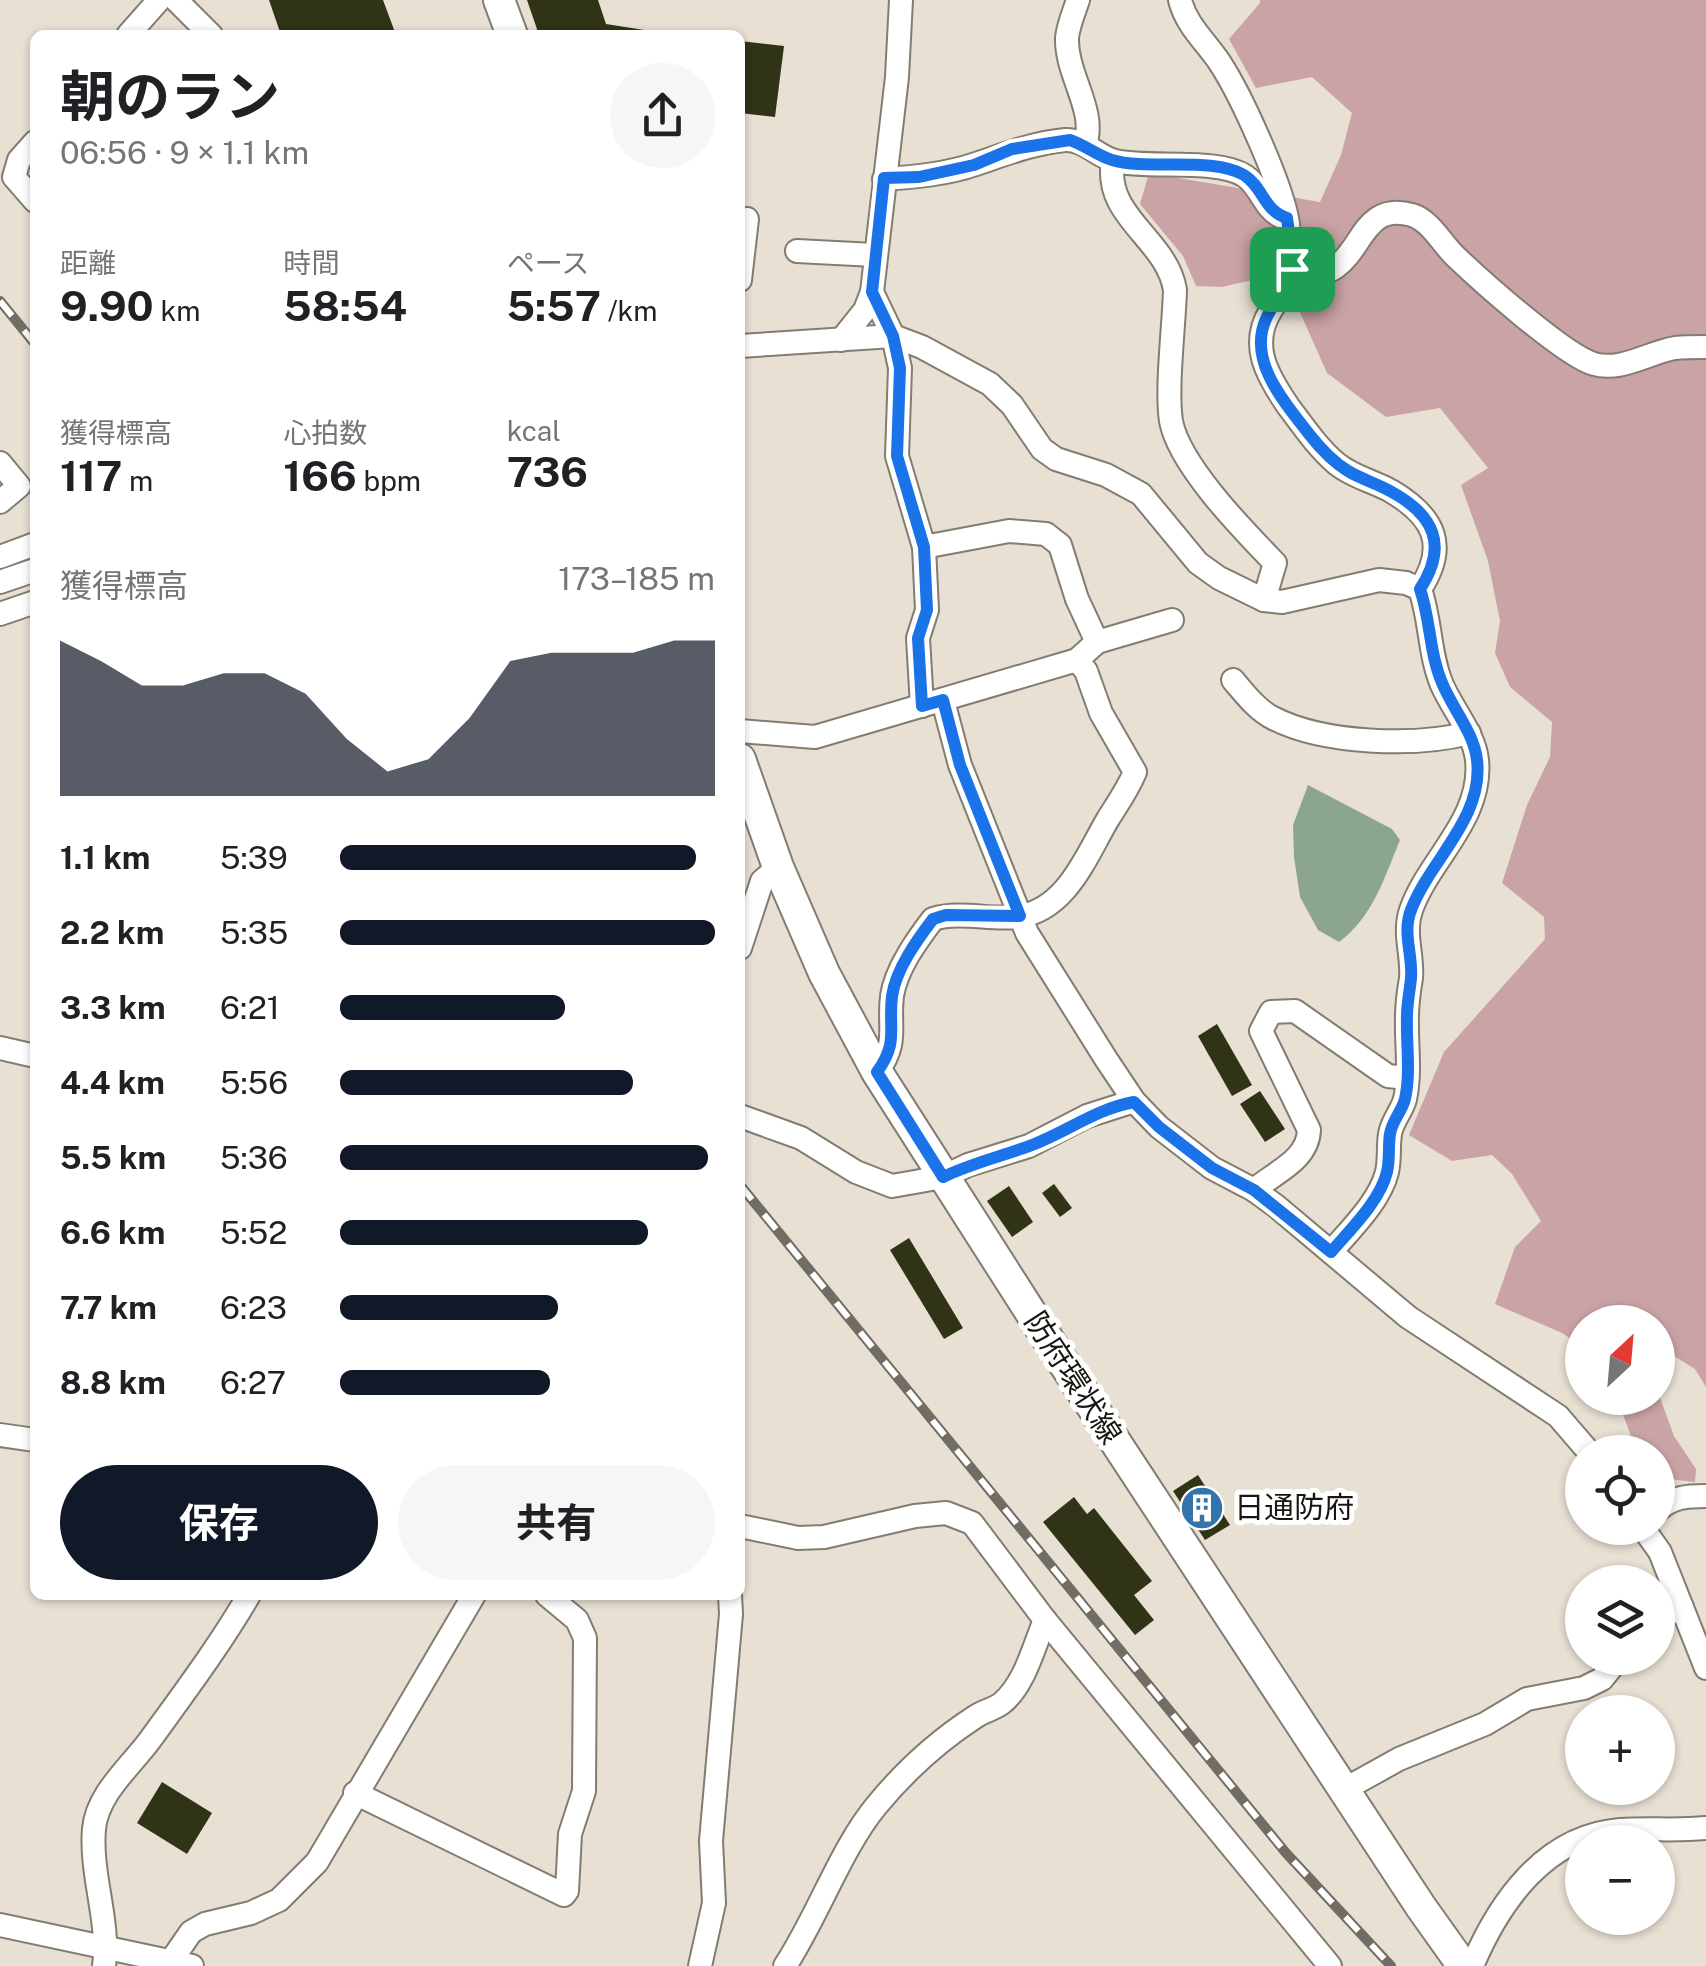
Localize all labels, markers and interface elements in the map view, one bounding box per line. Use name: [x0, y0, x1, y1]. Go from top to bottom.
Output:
button: share: [610, 63, 715, 168]
text: 朝のラン: [60, 64, 280, 128]
text: 06:56 · 9 × 1.1 km: [60, 134, 309, 171]
pin: [1250, 227, 1335, 312]
icon: arrive: [1265, 242, 1320, 297]
text: 距離: [60, 246, 116, 279]
text: 時間: [283, 246, 339, 279]
text: ペース: [507, 246, 589, 279]
text: 9.90: [60, 281, 154, 330]
text: 58:54: [283, 281, 407, 330]
text: 5:57: [507, 281, 601, 330]
text: km: [154, 294, 200, 327]
text: /km: [601, 294, 658, 327]
text: kcal: [507, 414, 561, 447]
text: 獲得標高: [60, 416, 172, 449]
text: 心拍数: [283, 416, 367, 449]
text: 736: [507, 447, 588, 496]
text: 117: [60, 451, 122, 500]
text: 166: [283, 451, 357, 500]
text: m: [122, 464, 153, 497]
text: bpm: [357, 464, 421, 497]
text: 173–185 m: [558, 560, 715, 597]
text: 獲得標高: [60, 567, 188, 604]
text: 1.1 km: [60, 839, 150, 876]
text: 5:39: [220, 839, 288, 876]
text: 2.2 km: [60, 914, 164, 951]
text: 5:35: [220, 914, 288, 951]
text: 3.3 km: [60, 989, 166, 1026]
text: 6:21: [220, 989, 280, 1026]
text: 4.4 km: [60, 1064, 165, 1101]
text: 5:56: [220, 1064, 288, 1101]
text: 5.5 km: [60, 1139, 166, 1176]
text: 5:36: [220, 1139, 288, 1176]
text: 6.6 km: [60, 1214, 165, 1251]
text: 5:52: [220, 1214, 287, 1251]
text: 7.7 km: [60, 1289, 157, 1326]
text: 6:23: [220, 1289, 287, 1326]
street label: 防府環状線: [1018, 1305, 1130, 1450]
north arrow: [1565, 1305, 1675, 1415]
map controls: [1565, 1305, 1675, 1935]
text: 8.8 km: [60, 1364, 166, 1401]
text: 6:27: [220, 1364, 286, 1401]
button: locate: [1565, 1435, 1675, 1545]
button: 保存: [60, 1465, 378, 1580]
button: 共有: [398, 1465, 715, 1580]
building icon: 日通防府: [1179, 1485, 1225, 1531]
place label: 日通防府: [1234, 1489, 1354, 1525]
button: layers: [1565, 1565, 1675, 1675]
button: +: [1565, 1695, 1675, 1805]
button: −: [1565, 1825, 1675, 1935]

